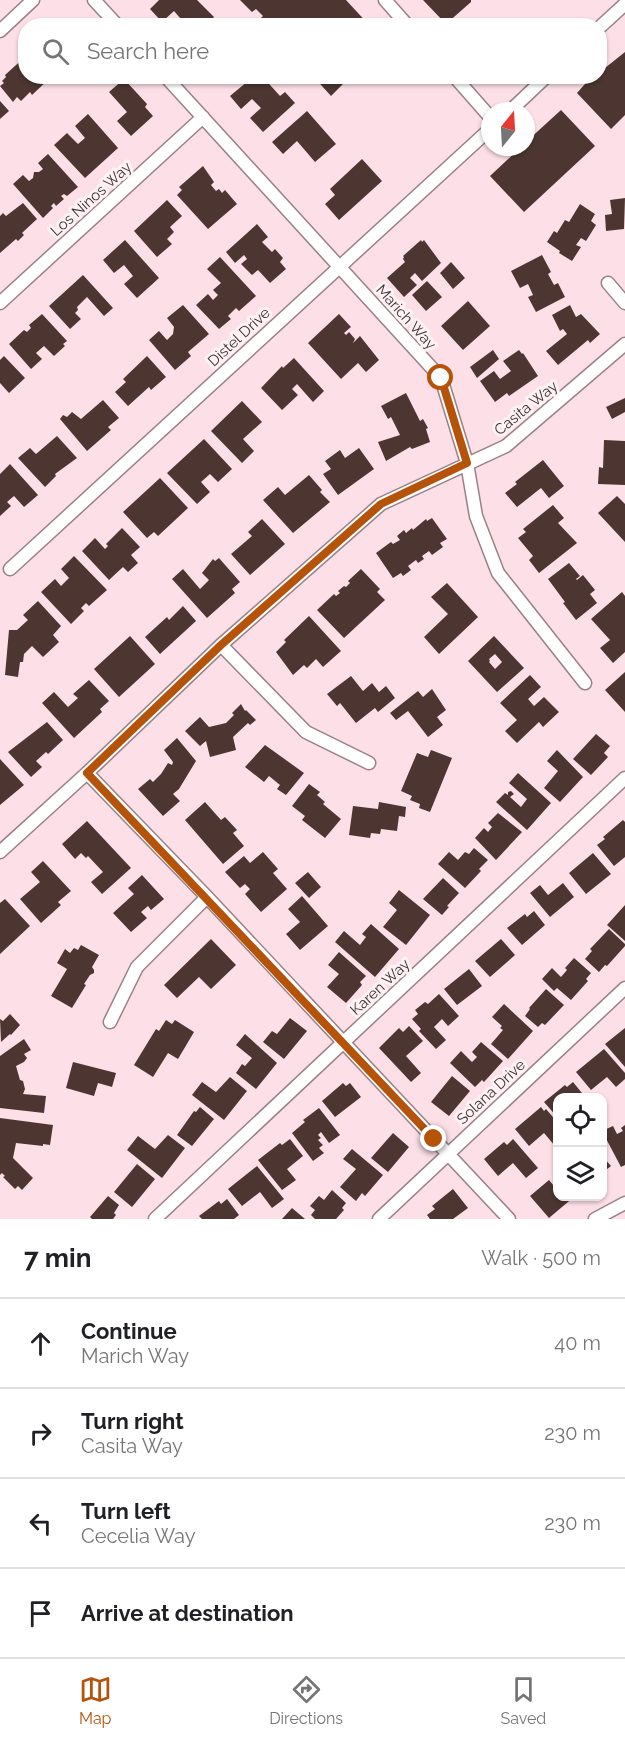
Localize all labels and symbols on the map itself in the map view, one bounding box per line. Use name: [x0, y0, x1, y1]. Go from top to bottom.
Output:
north arrow: [481, 102, 535, 156]
street label: Los Ninos Way: [47, 158, 135, 240]
street label: Marich Way: [372, 281, 440, 353]
street label: Distel Drive: [204, 304, 274, 370]
route start: [427, 364, 453, 390]
street label: Casita Way: [491, 377, 561, 439]
street label: Karen Way: [347, 955, 413, 1019]
street label: Solana Drive: [453, 1056, 529, 1128]
route end: [420, 1125, 446, 1151]

